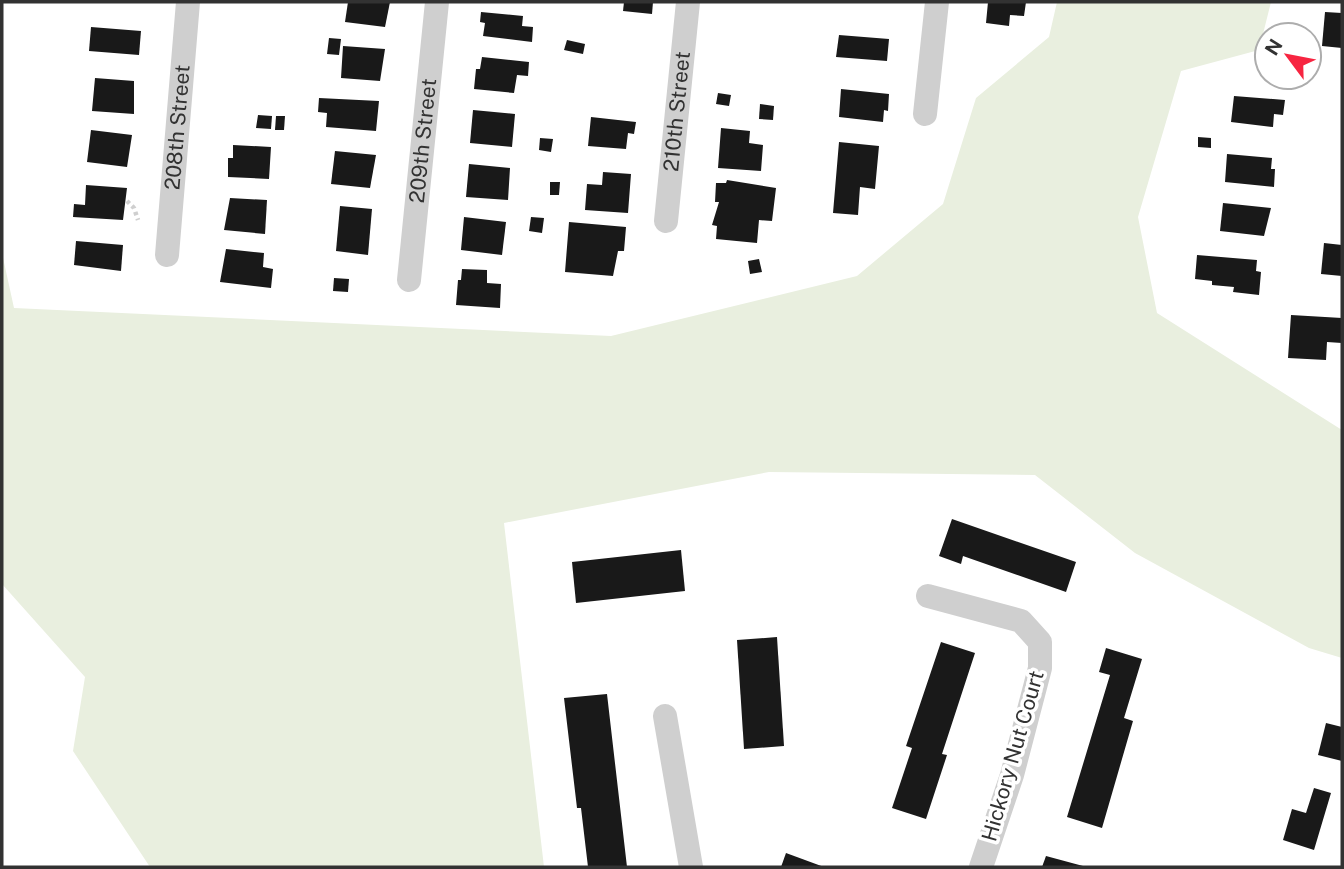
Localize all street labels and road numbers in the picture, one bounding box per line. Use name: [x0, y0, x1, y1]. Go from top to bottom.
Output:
street label: 210th Street: [658, 50, 695, 173]
street label: 208th Street: [159, 64, 195, 191]
street label: 209th Street: [404, 77, 441, 204]
street label: Hickory Nut Court: [976, 668, 1049, 844]

